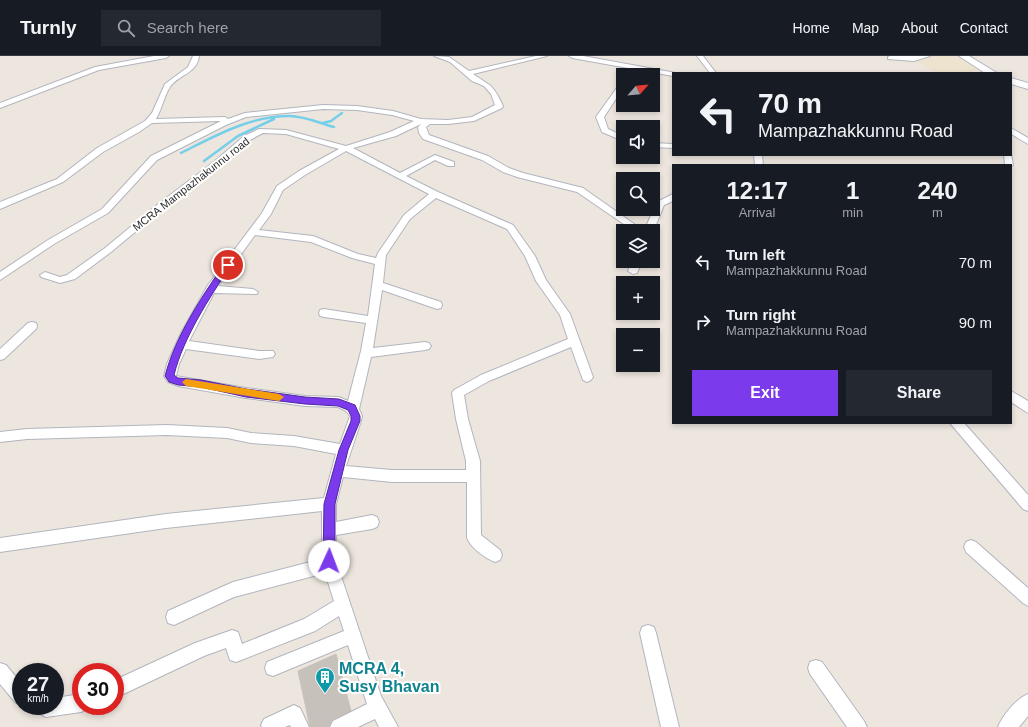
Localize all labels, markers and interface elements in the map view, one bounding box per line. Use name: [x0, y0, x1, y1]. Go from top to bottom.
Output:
search box: [101, 10, 381, 46]
text: Turnly: [20, 17, 77, 38]
icon: search: [115, 17, 137, 39]
text: Search here: [147, 19, 228, 36]
text: Home: [793, 20, 830, 36]
text: Map: [852, 20, 879, 36]
text: About: [901, 20, 938, 36]
text: Contact: [960, 20, 1008, 36]
north arrow: [616, 68, 660, 112]
map controls: [616, 68, 660, 372]
icon: left: [692, 88, 744, 140]
text: 70 m: [758, 88, 822, 119]
button: sound: [616, 120, 660, 164]
text: Mampazhakkunnu Road: [758, 121, 953, 141]
street label: MCRA Mampazhakunnu road: [130, 135, 252, 233]
button: search: [616, 172, 660, 216]
text: 12:17: [726, 177, 788, 204]
text: 1: [846, 177, 859, 204]
text: 240: [918, 177, 958, 204]
text: Arrival: [739, 205, 776, 220]
text: min: [842, 205, 863, 220]
text: m: [932, 205, 943, 220]
button: layers: [616, 224, 660, 268]
text: Turn left: [726, 246, 785, 263]
pin: [211, 248, 245, 282]
icon: left: [692, 251, 714, 273]
icon: arrive: [217, 254, 239, 276]
text: 70 m: [959, 254, 992, 271]
text: Mampazhakkunnu Road: [726, 263, 867, 278]
button: +: [616, 276, 660, 320]
text: Turn right: [726, 306, 796, 323]
icon: right: [692, 311, 714, 333]
text: 90 m: [959, 314, 992, 331]
text: Mampazhakkunnu Road: [726, 323, 867, 338]
button: −: [616, 328, 660, 372]
button: Exit: [692, 370, 838, 416]
button: Share: [846, 370, 992, 416]
position arrow: [308, 540, 350, 582]
place label: MCRA 4, Susy Bhavan: [339, 660, 439, 695]
speed limit sign: 30: [72, 663, 124, 715]
building icon: MCRA 4, Susy Bhavan: [314, 666, 336, 694]
text: 27: [27, 673, 49, 695]
text: km/h: [27, 693, 49, 704]

